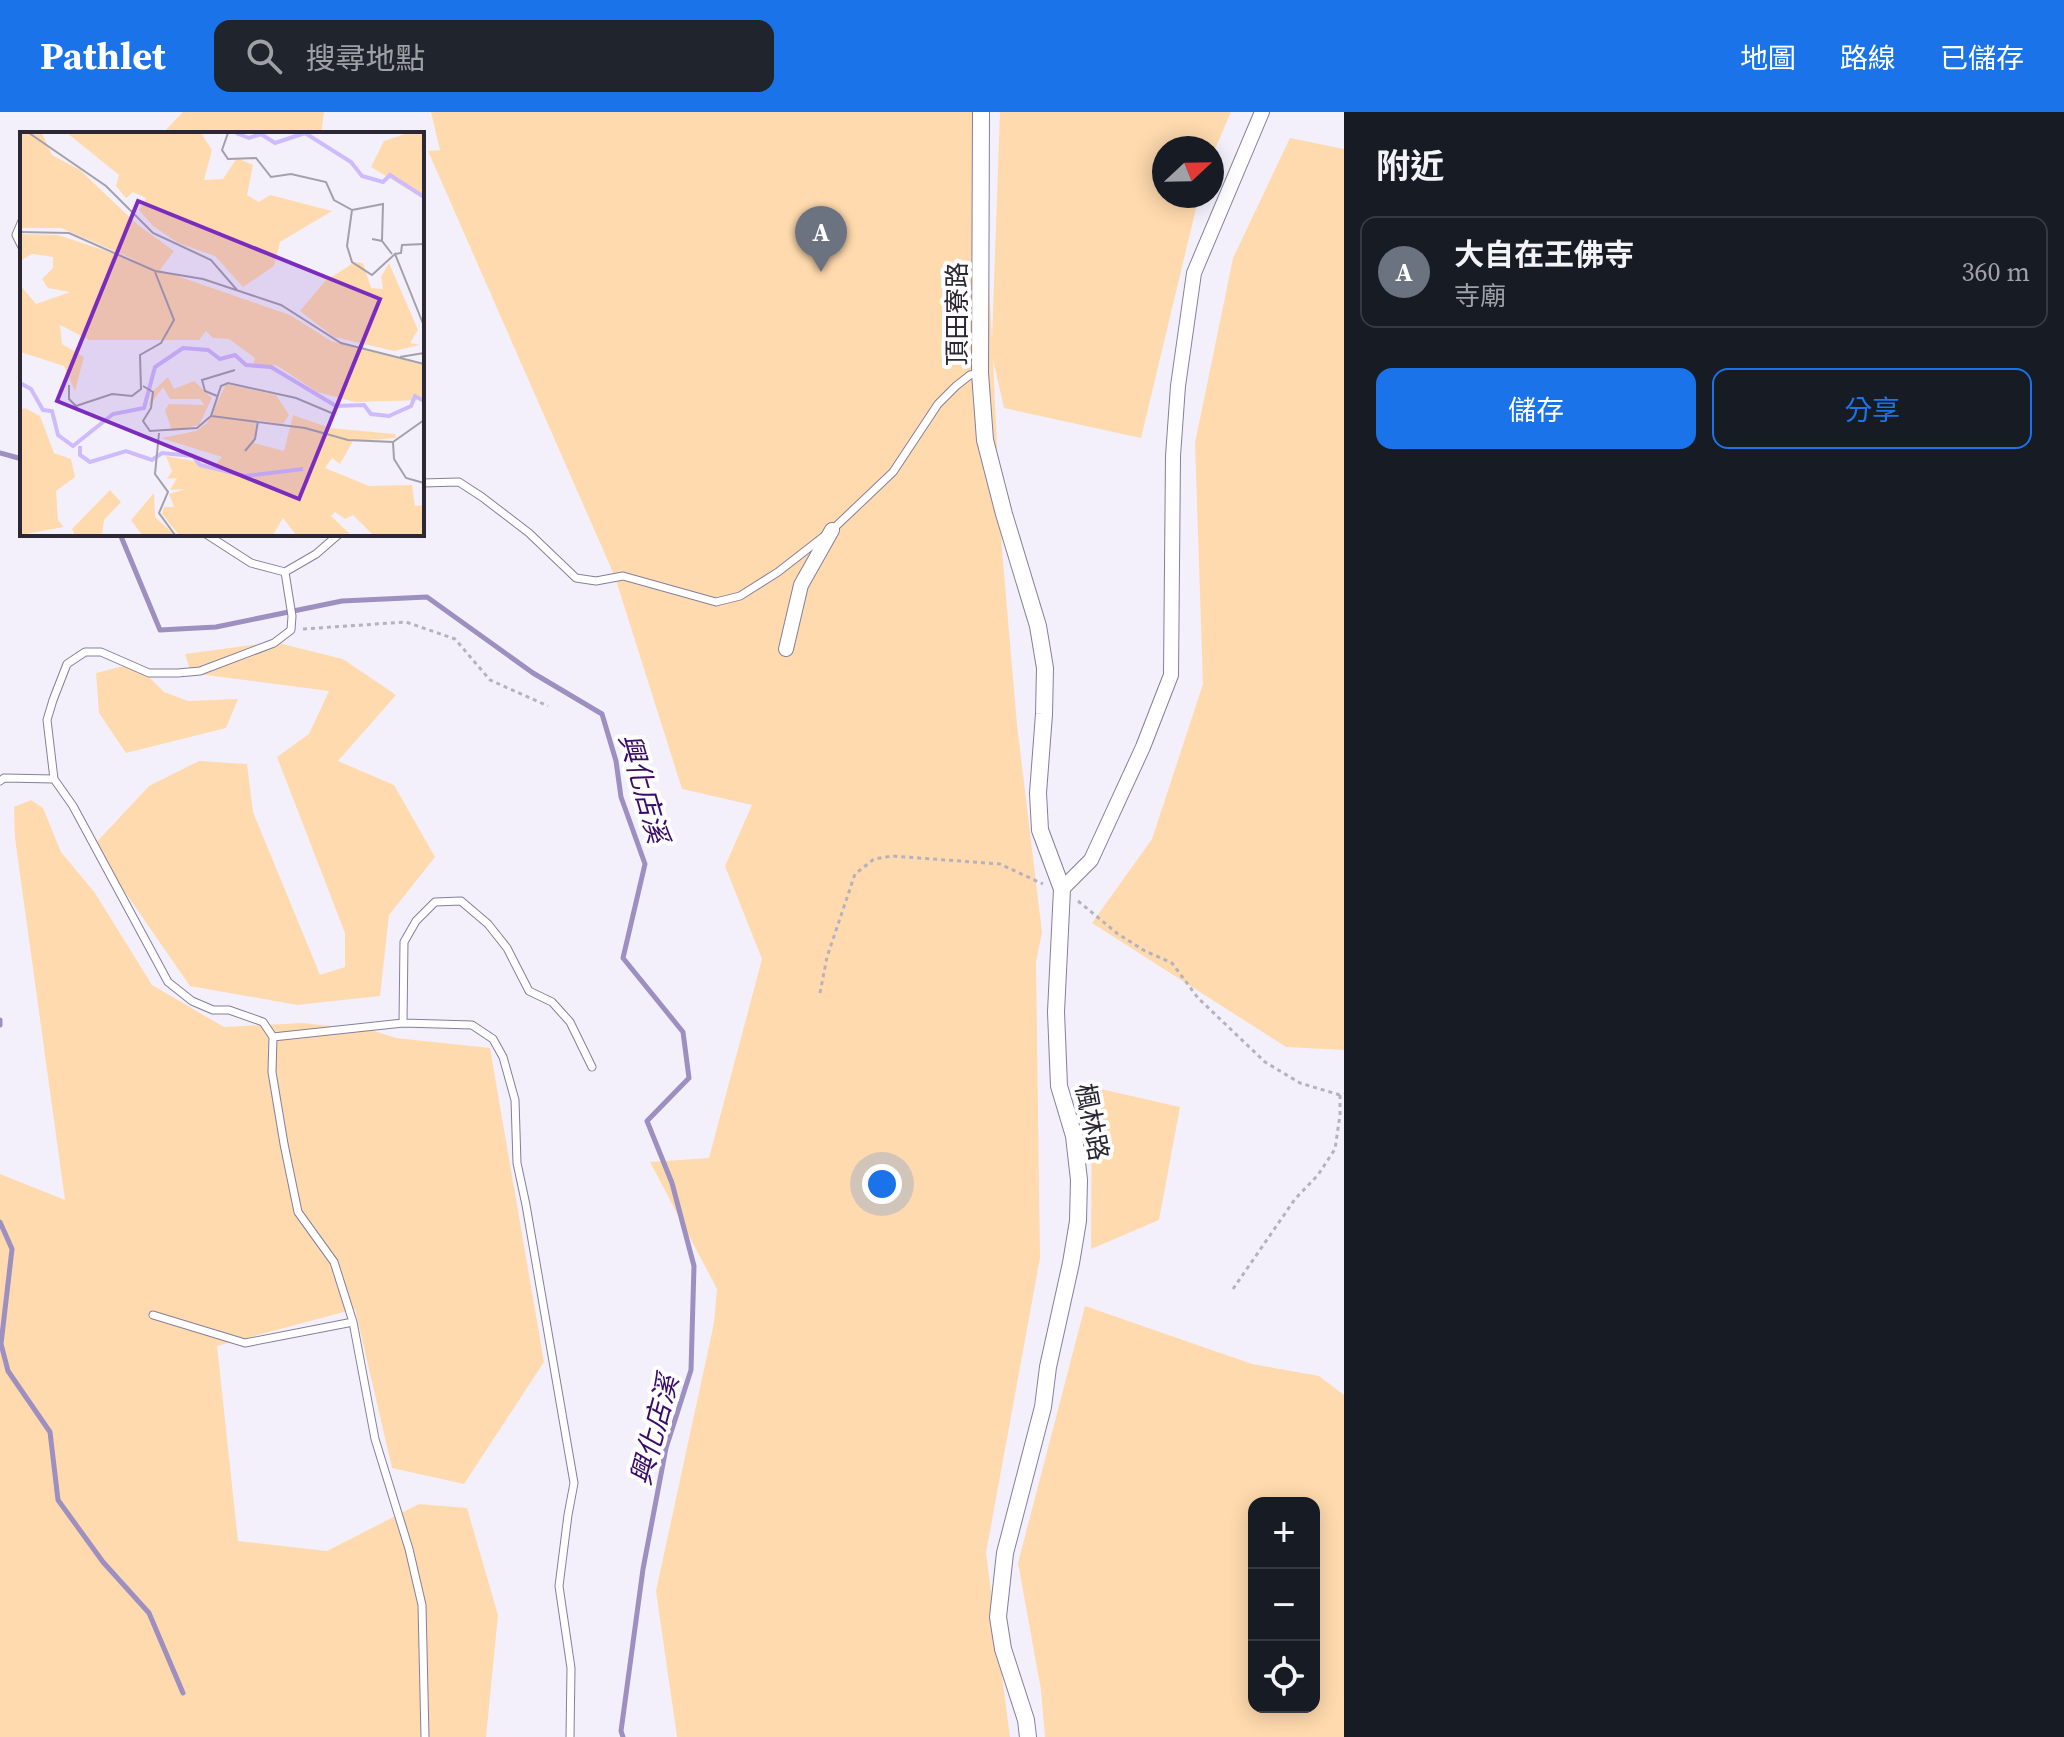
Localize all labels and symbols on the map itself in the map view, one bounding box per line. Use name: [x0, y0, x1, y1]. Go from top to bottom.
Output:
inset map: [20, 132, 424, 536]
north arrow: [1152, 136, 1224, 208]
pin: A: [795, 206, 847, 272]
street label: 頂田寮路: [939, 262, 975, 366]
water label: 興化店溪: [610, 729, 679, 851]
street label: 楓林路: [1067, 1080, 1117, 1164]
your location: [862, 1164, 902, 1204]
water label: 興化店溪: [621, 1367, 688, 1489]

